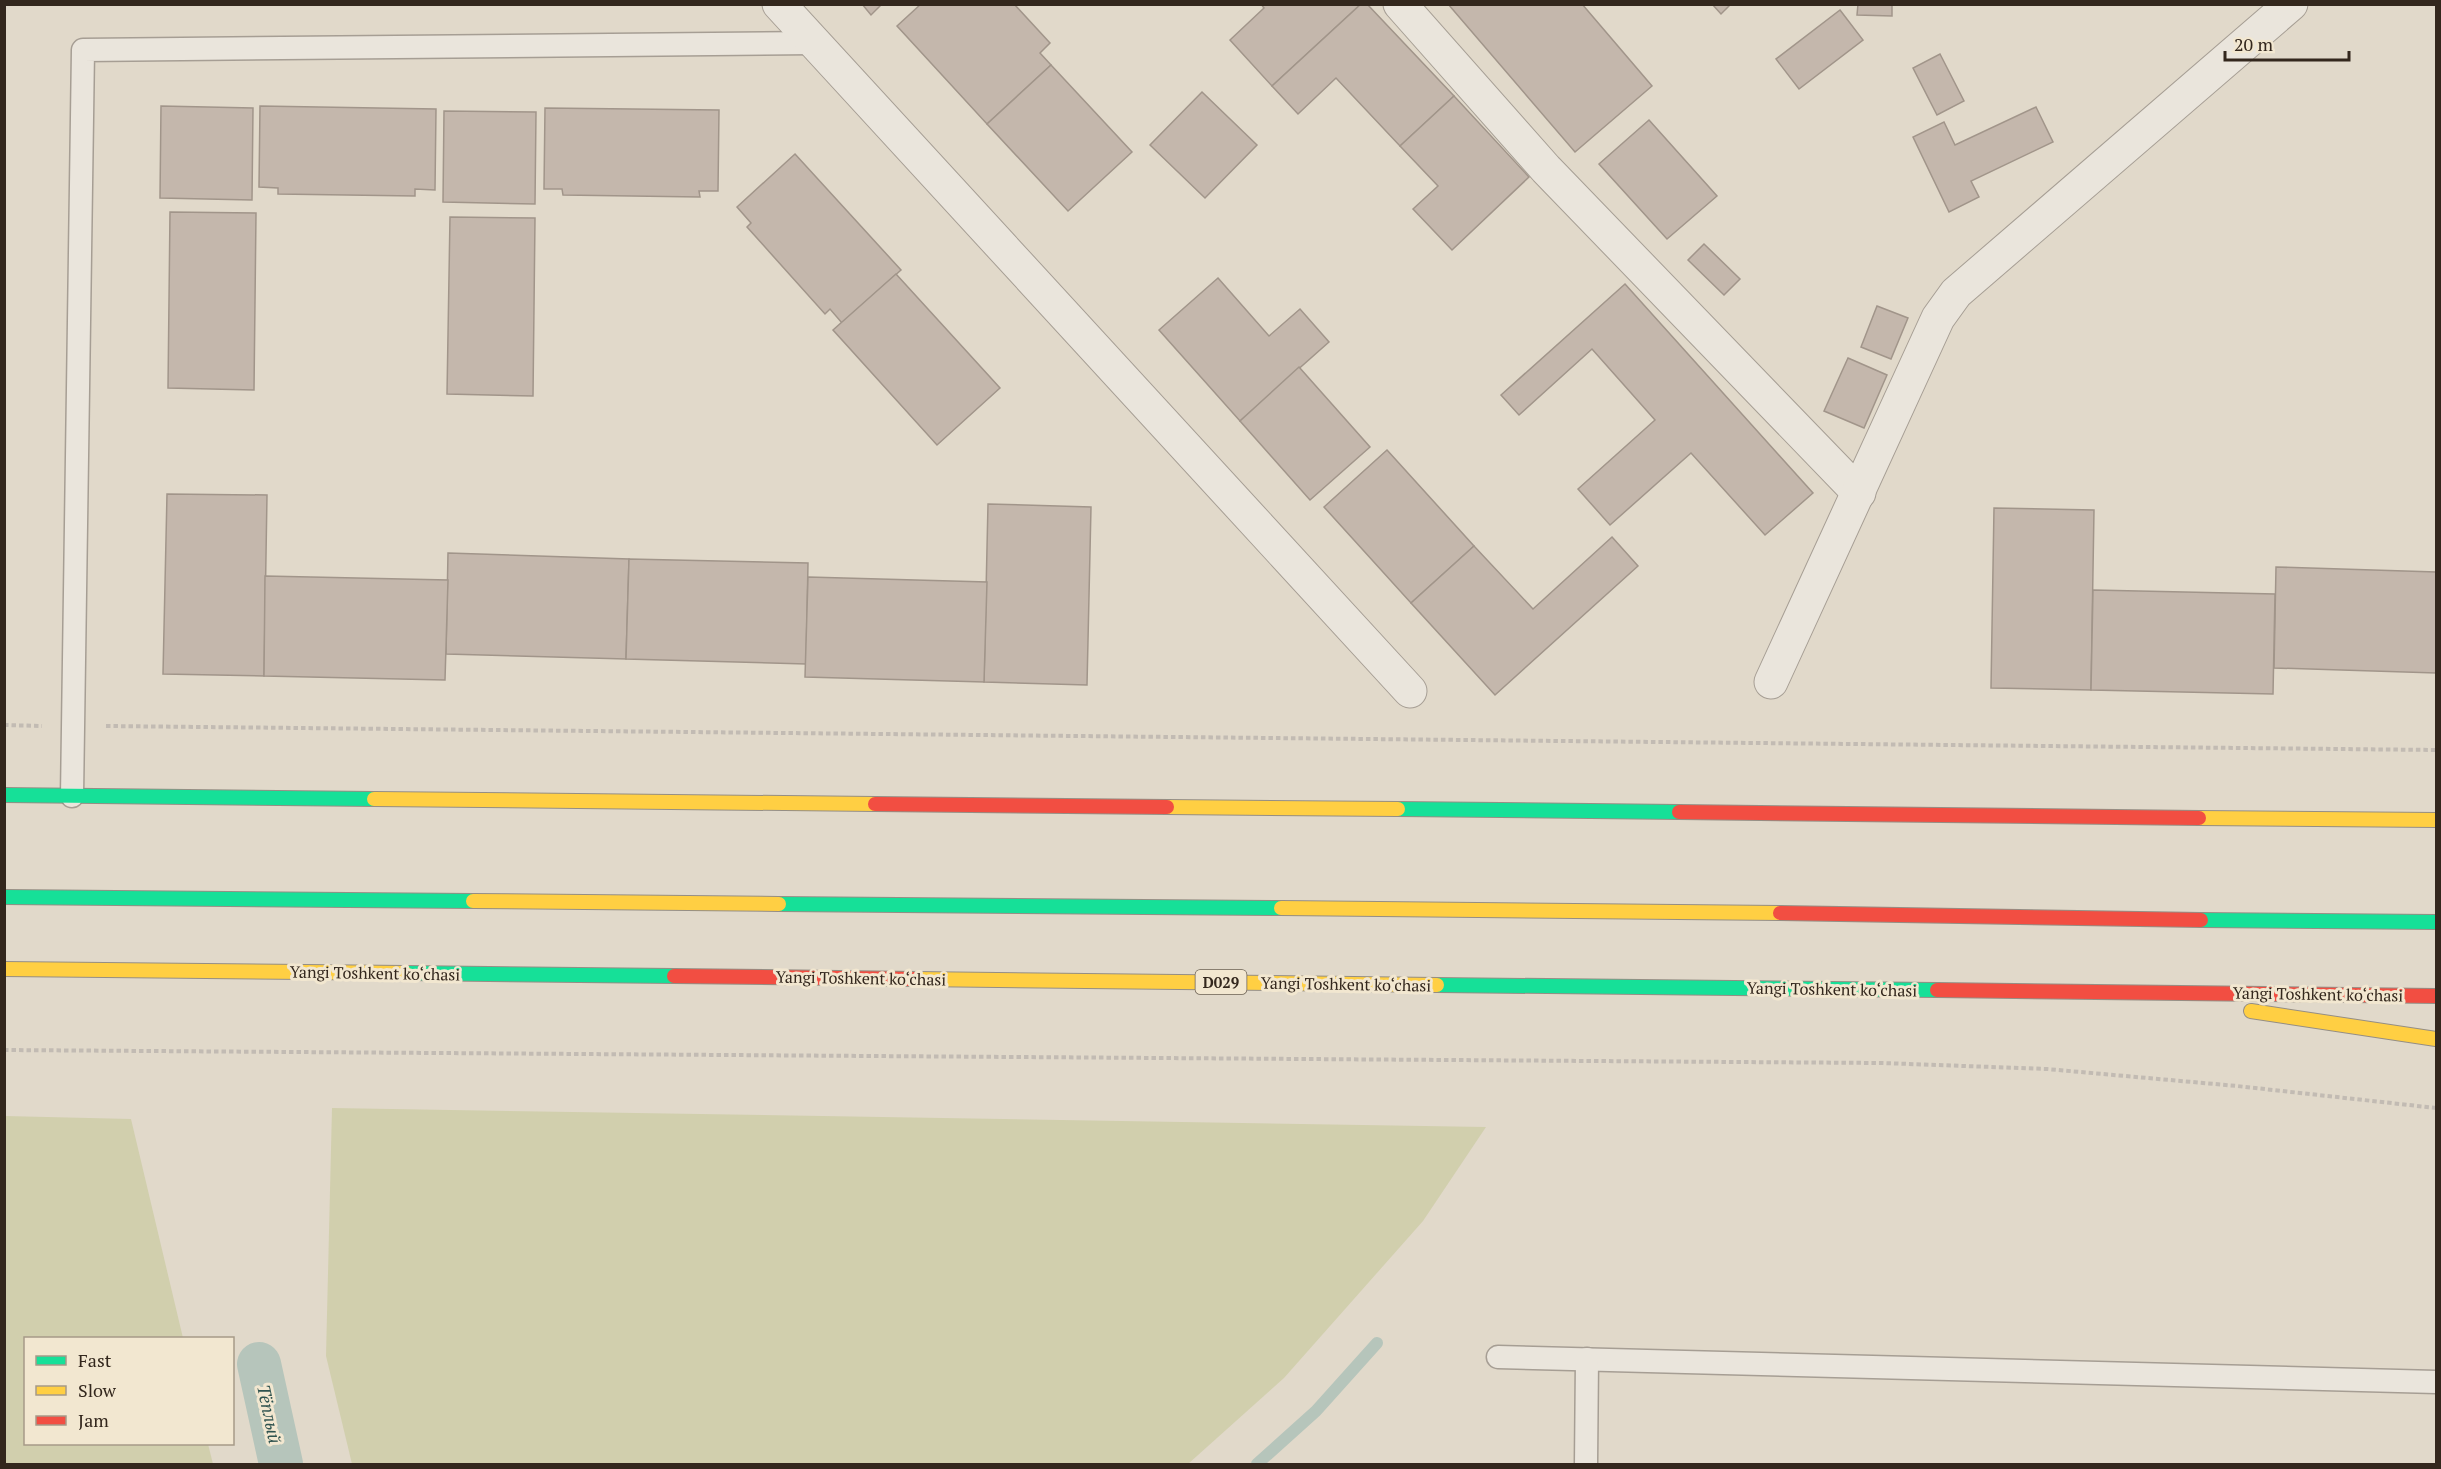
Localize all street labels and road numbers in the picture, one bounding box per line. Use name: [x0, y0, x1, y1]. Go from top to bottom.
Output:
street label: Yangi Toshkent ko‘chasi: [290, 961, 460, 985]
street label: Yangi Toshkent ko‘chasi: [776, 966, 946, 990]
road number: D029: [1196, 970, 1246, 994]
street label: Yangi Toshkent ko‘chasi: [1261, 972, 1431, 996]
street label: Yangi Toshkent ko‘chasi: [1747, 977, 1917, 1001]
street label: Yangi Toshkent ko‘chasi: [2233, 982, 2403, 1006]

